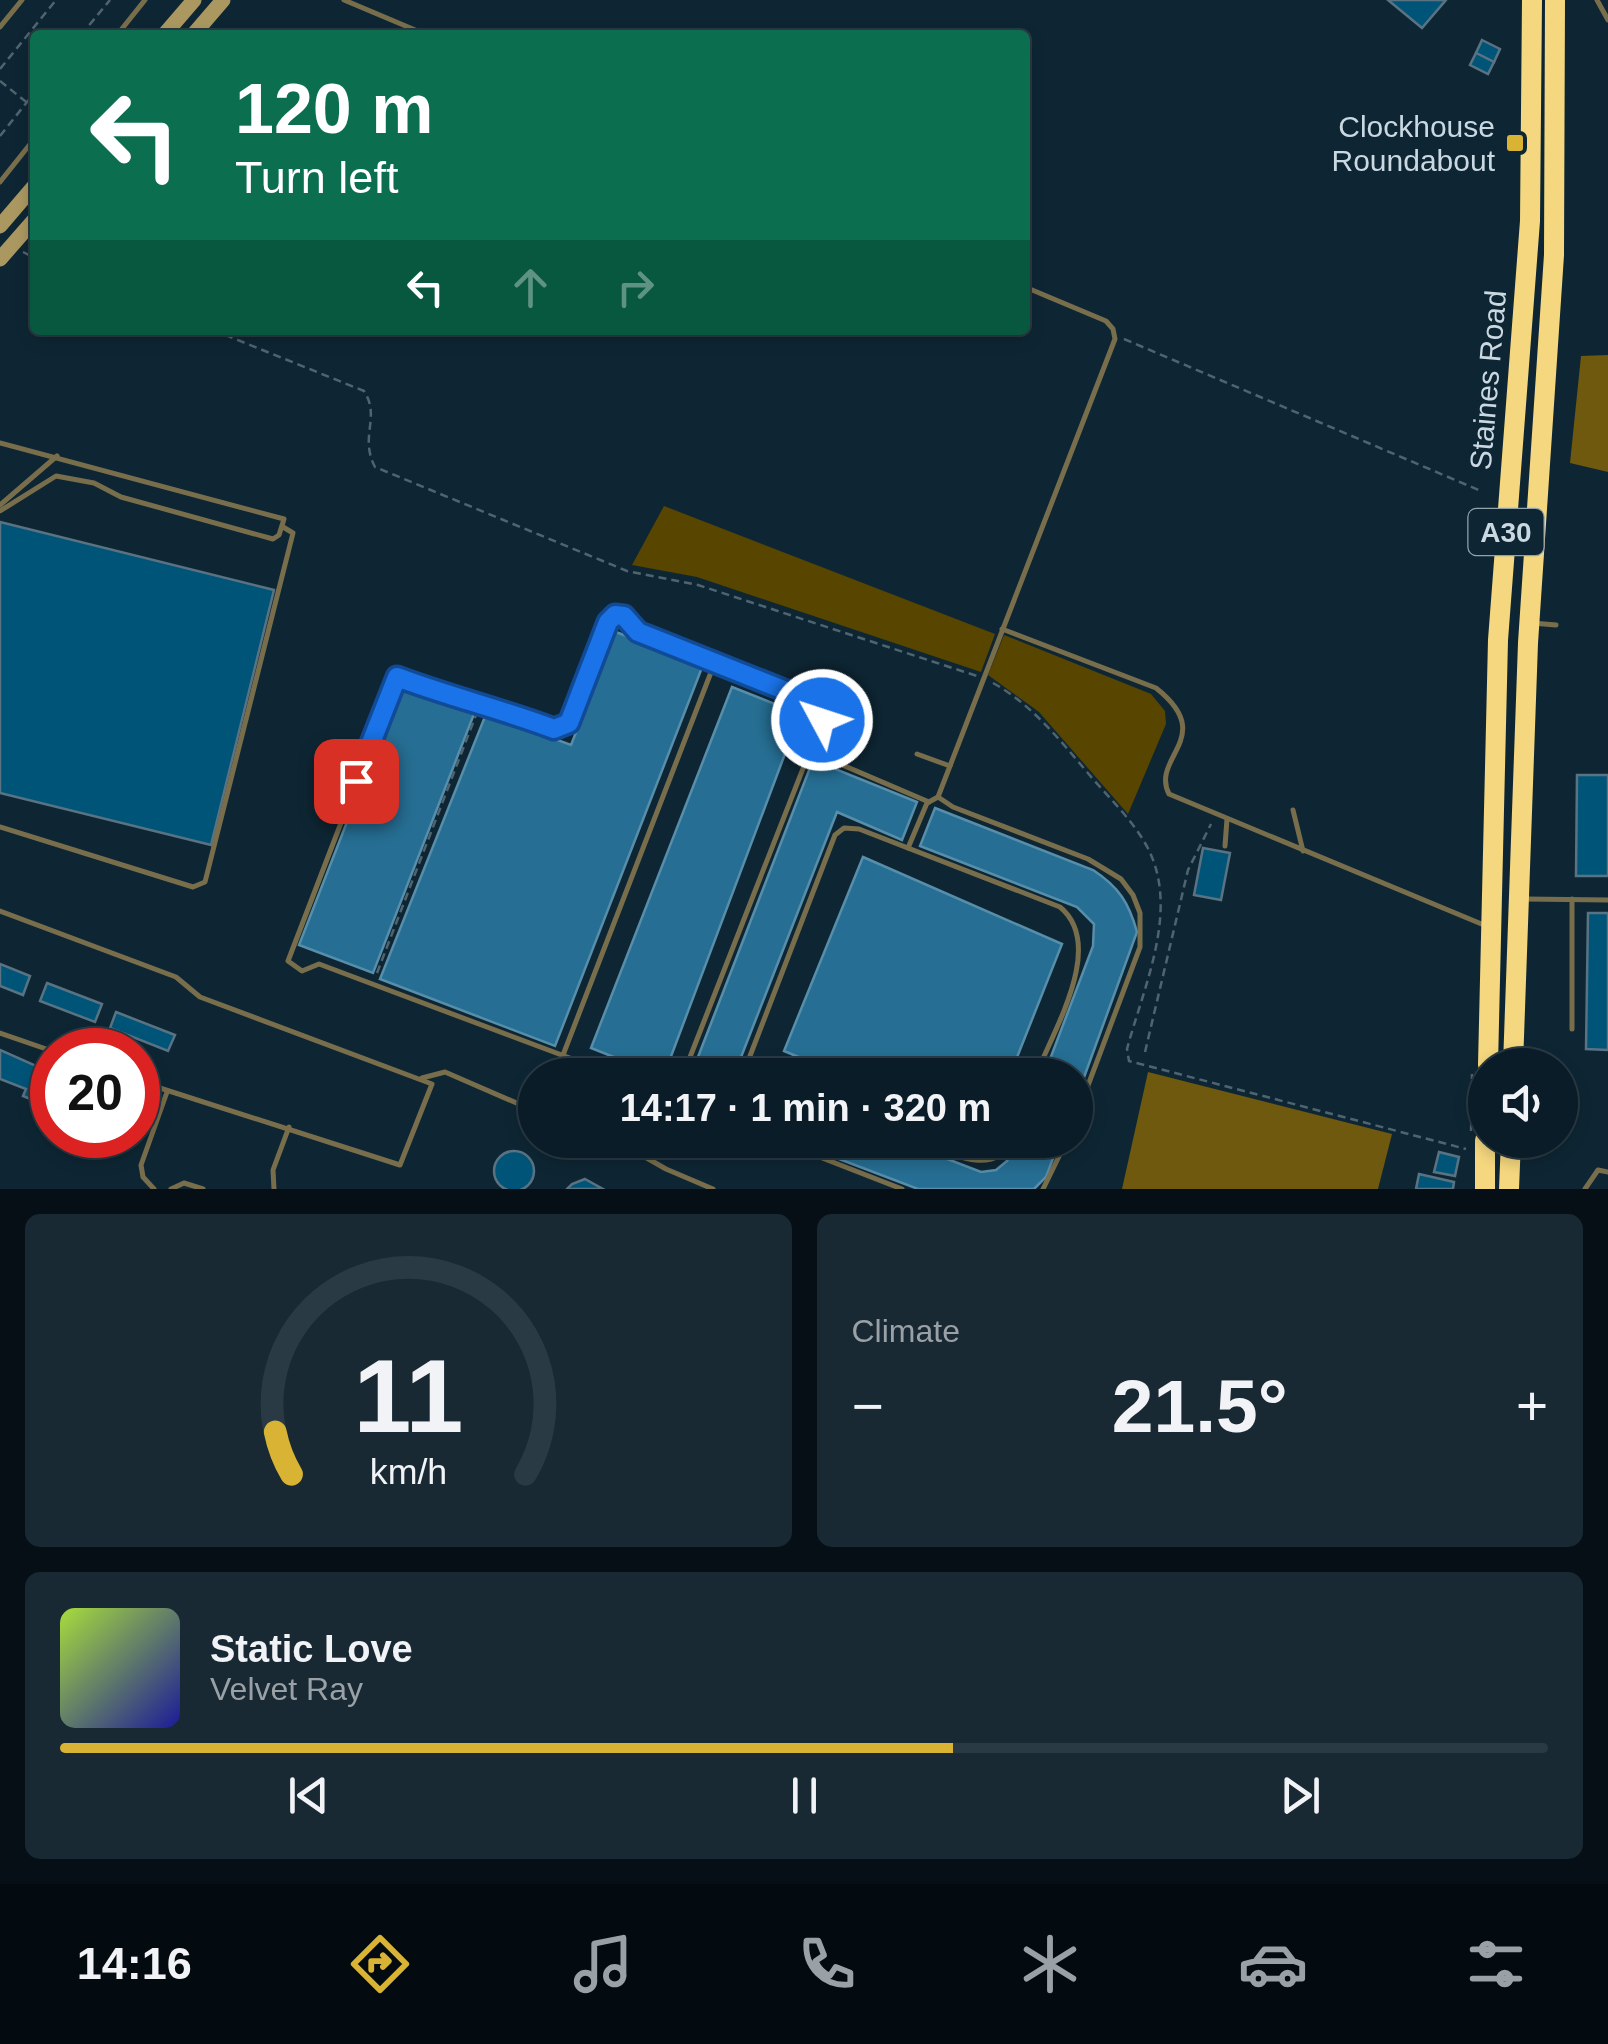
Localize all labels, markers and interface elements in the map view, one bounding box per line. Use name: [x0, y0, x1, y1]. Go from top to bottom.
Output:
icon: left: [70, 70, 200, 200]
text: 120 m: [235, 70, 433, 148]
place label: Clockhouse Roundabout: [1332, 110, 1496, 177]
marker: Clockhouse Roundabout: [1504, 132, 1526, 154]
text: Turn left: [235, 152, 398, 203]
icon: left: [398, 260, 453, 315]
icon: ahead: [503, 260, 558, 315]
icon: right: [608, 260, 663, 315]
street label: Staines Road: [1464, 289, 1512, 471]
road number: A30: [1468, 509, 1544, 555]
position arrow: [770, 668, 874, 772]
pin: [314, 739, 399, 824]
icon: arrive: [329, 754, 384, 809]
speed limit sign: 20: [30, 1028, 160, 1158]
map controls: [1468, 1048, 1578, 1158]
button: sound: [1468, 1048, 1578, 1158]
text: 14:17 · 1 min · 320 m: [620, 1087, 991, 1129]
text: Climate: [852, 1313, 960, 1349]
text: 11: [353, 1338, 463, 1454]
text: 21.5°: [1112, 1364, 1288, 1448]
text: −: [852, 1375, 884, 1437]
text: +: [1516, 1375, 1548, 1437]
text: km/h: [370, 1452, 447, 1492]
text: Static Love: [210, 1628, 413, 1670]
text: Velvet Ray: [210, 1671, 363, 1707]
icon: previous: [281, 1768, 336, 1823]
icon: pause: [777, 1768, 832, 1823]
icon: next: [1273, 1768, 1328, 1823]
icon: directions: [345, 1929, 415, 1999]
icon: music: [568, 1929, 638, 1999]
icon: phone: [792, 1929, 862, 1999]
icon: climate: [1015, 1929, 1085, 1999]
icon: car: [1238, 1929, 1308, 1999]
icon: filters: [1461, 1929, 1531, 1999]
text: 14:16: [77, 1938, 192, 1989]

